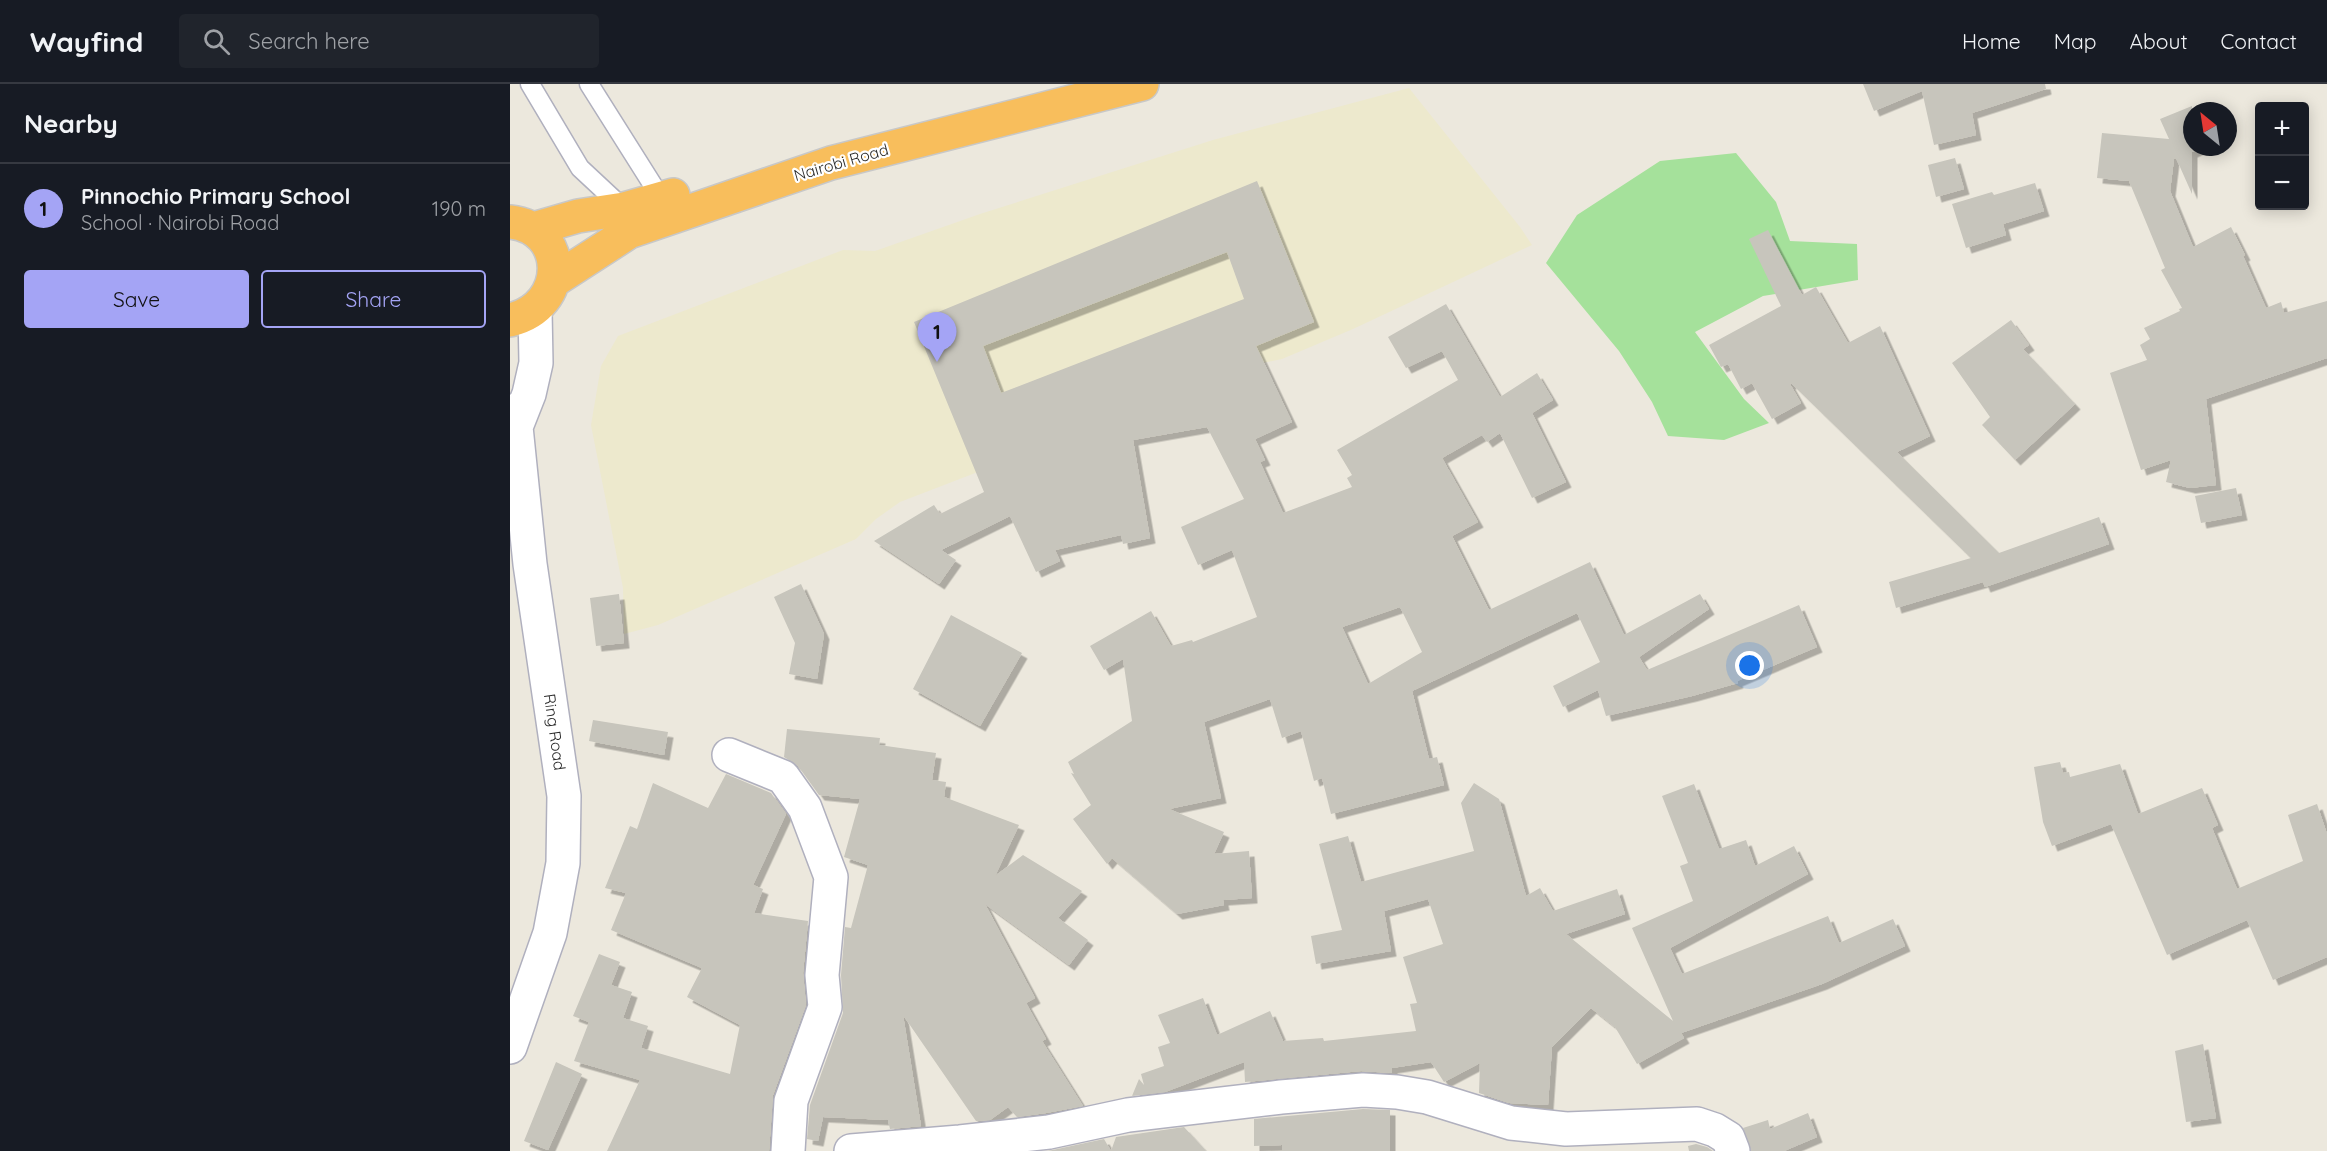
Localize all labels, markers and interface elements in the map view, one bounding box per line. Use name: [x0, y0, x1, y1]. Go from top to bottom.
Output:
search box: [179, 14, 599, 68]
text: Wayfind: [30, 24, 143, 59]
icon: search: [200, 25, 233, 58]
text: Search here: [248, 27, 370, 55]
text: Home: [1962, 28, 2021, 54]
text: Map: [2054, 28, 2097, 54]
text: About: [2130, 28, 2188, 54]
text: Contact: [2221, 28, 2297, 54]
north arrow: [2183, 102, 2237, 156]
map controls: [2255, 102, 2309, 210]
button: +: [2255, 102, 2309, 156]
text: Nearby: [24, 107, 118, 140]
street label: Nairobi Road: [791, 139, 891, 185]
button: −: [2255, 156, 2309, 210]
text: Pinnochio Primary School: [81, 182, 350, 210]
text: 1: [40, 196, 47, 221]
text: 190 m: [432, 196, 486, 221]
text: School · Nairobi Road: [81, 210, 279, 235]
button: Save: [24, 270, 249, 328]
button: Share: [261, 270, 486, 328]
pin: 1: [918, 312, 956, 362]
your location: [1735, 651, 1764, 680]
street label: Ring Road: [540, 692, 570, 772]

